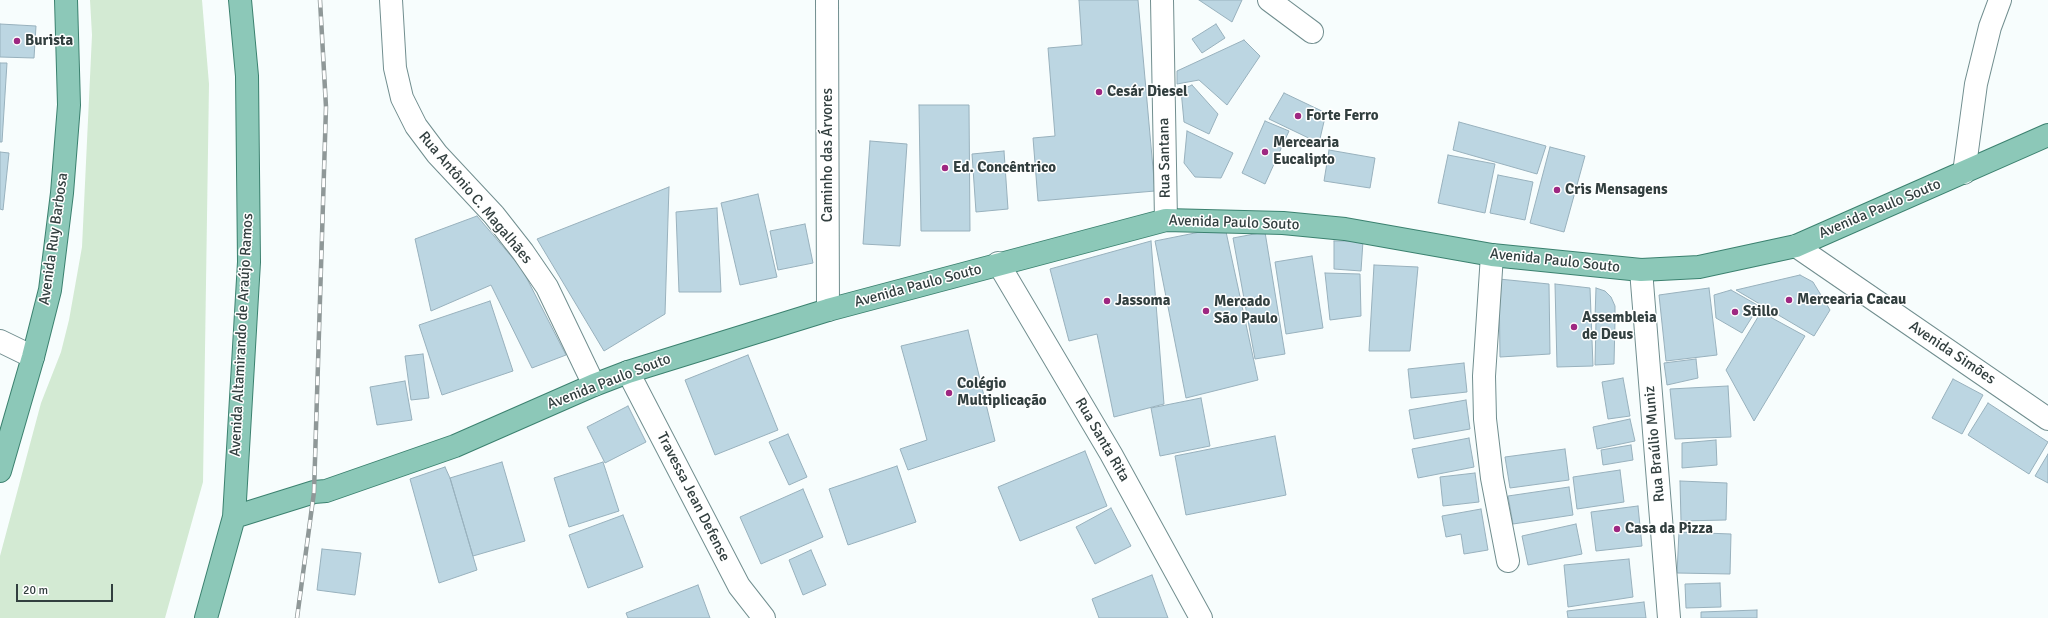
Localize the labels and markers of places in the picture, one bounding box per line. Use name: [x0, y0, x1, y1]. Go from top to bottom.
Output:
place label: Burista: [25, 32, 73, 50]
marker: Burista: [12, 36, 22, 46]
place label: Cesár Diesel: [1107, 83, 1188, 101]
marker: Cesár Diesel: [1094, 87, 1104, 97]
place label: Forte Ferro: [1306, 107, 1379, 125]
marker: Forte Ferro: [1293, 111, 1303, 121]
place label: Mercearia Eucalipto: [1273, 134, 1339, 169]
marker: Mercearia Eucalipto: [1260, 147, 1270, 157]
place label: Ed. Concêntrico: [953, 159, 1056, 177]
marker: Ed. Concêntrico: [940, 163, 950, 173]
place label: Cris Mensagens: [1565, 181, 1668, 199]
marker: Cris Mensagens: [1552, 185, 1562, 195]
place label: Mercearia Cacau: [1797, 291, 1906, 309]
place label: Jassoma: [1115, 292, 1170, 310]
place label: Mercado São Paulo: [1214, 293, 1278, 328]
marker: Mercearia Cacau: [1784, 295, 1794, 305]
marker: Jassoma: [1102, 296, 1112, 306]
place label: Stillo: [1743, 303, 1778, 321]
marker: Mercado São Paulo: [1201, 306, 1211, 316]
marker: Stillo: [1730, 307, 1740, 317]
place label: Assembleia de Deus: [1582, 309, 1657, 344]
marker: Assembleia de Deus: [1569, 322, 1579, 332]
place label: Colégio Multiplicação: [957, 375, 1047, 410]
marker: Colégio Multiplicação: [944, 388, 954, 398]
place label: Casa da Pizza: [1625, 520, 1713, 538]
marker: Casa da Pizza: [1612, 524, 1622, 534]

